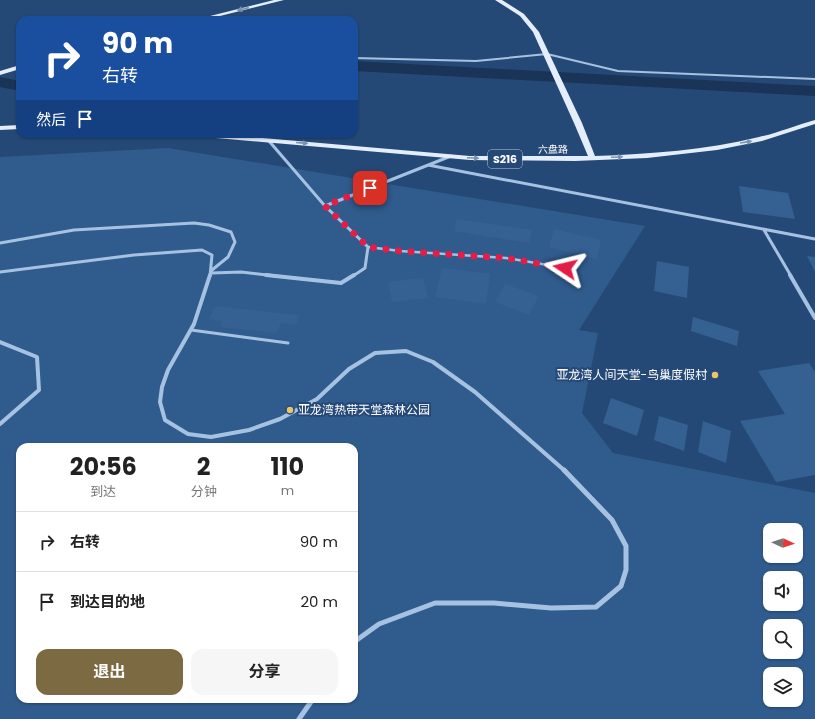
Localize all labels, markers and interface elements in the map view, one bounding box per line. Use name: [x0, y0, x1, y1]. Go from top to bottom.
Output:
one-way arrow: [237, 6, 249, 12]
text: 90 m: [102, 24, 173, 63]
icon: right: [36, 32, 88, 84]
text: 右转: [102, 63, 138, 88]
icon: arrive: [74, 108, 96, 130]
text: 然后: [36, 109, 66, 130]
one-way arrow: [740, 139, 752, 145]
one-way arrow: [295, 140, 308, 147]
street label: 六盘路: [538, 142, 568, 157]
road number: S216: [488, 150, 522, 168]
one-way arrow: [611, 153, 623, 160]
one-way arrow: [467, 154, 479, 161]
pin: [353, 171, 387, 205]
icon: arrive: [359, 177, 381, 199]
position arrow: [544, 247, 586, 289]
place label: 亚龙湾人间天堂-鸟巢度假村: [556, 366, 708, 383]
marker: 亚龙湾人间天堂-鸟巢度假村: [710, 370, 720, 380]
place label: 亚龙湾热带天堂森林公园: [298, 401, 430, 418]
marker: 亚龙湾热带天堂森林公园: [285, 405, 295, 415]
text: 20:56: [70, 450, 137, 483]
text: 2: [197, 450, 211, 483]
text: 110: [270, 450, 304, 483]
text: m: [281, 481, 294, 500]
text: 到达: [90, 482, 116, 501]
text: 分钟: [191, 482, 217, 501]
north arrow: [763, 523, 803, 563]
map controls: [763, 523, 803, 707]
icon: right: [36, 531, 58, 553]
text: 右转: [70, 531, 100, 552]
text: 90 m: [300, 531, 338, 552]
button: sound: [763, 571, 803, 611]
icon: arrive: [36, 591, 58, 613]
text: 到达目的地: [70, 591, 145, 612]
text: 20 m: [300, 591, 338, 612]
button: search: [763, 619, 803, 659]
button: 退出: [36, 649, 183, 695]
button: 分享: [191, 649, 338, 695]
button: layers: [763, 667, 803, 707]

